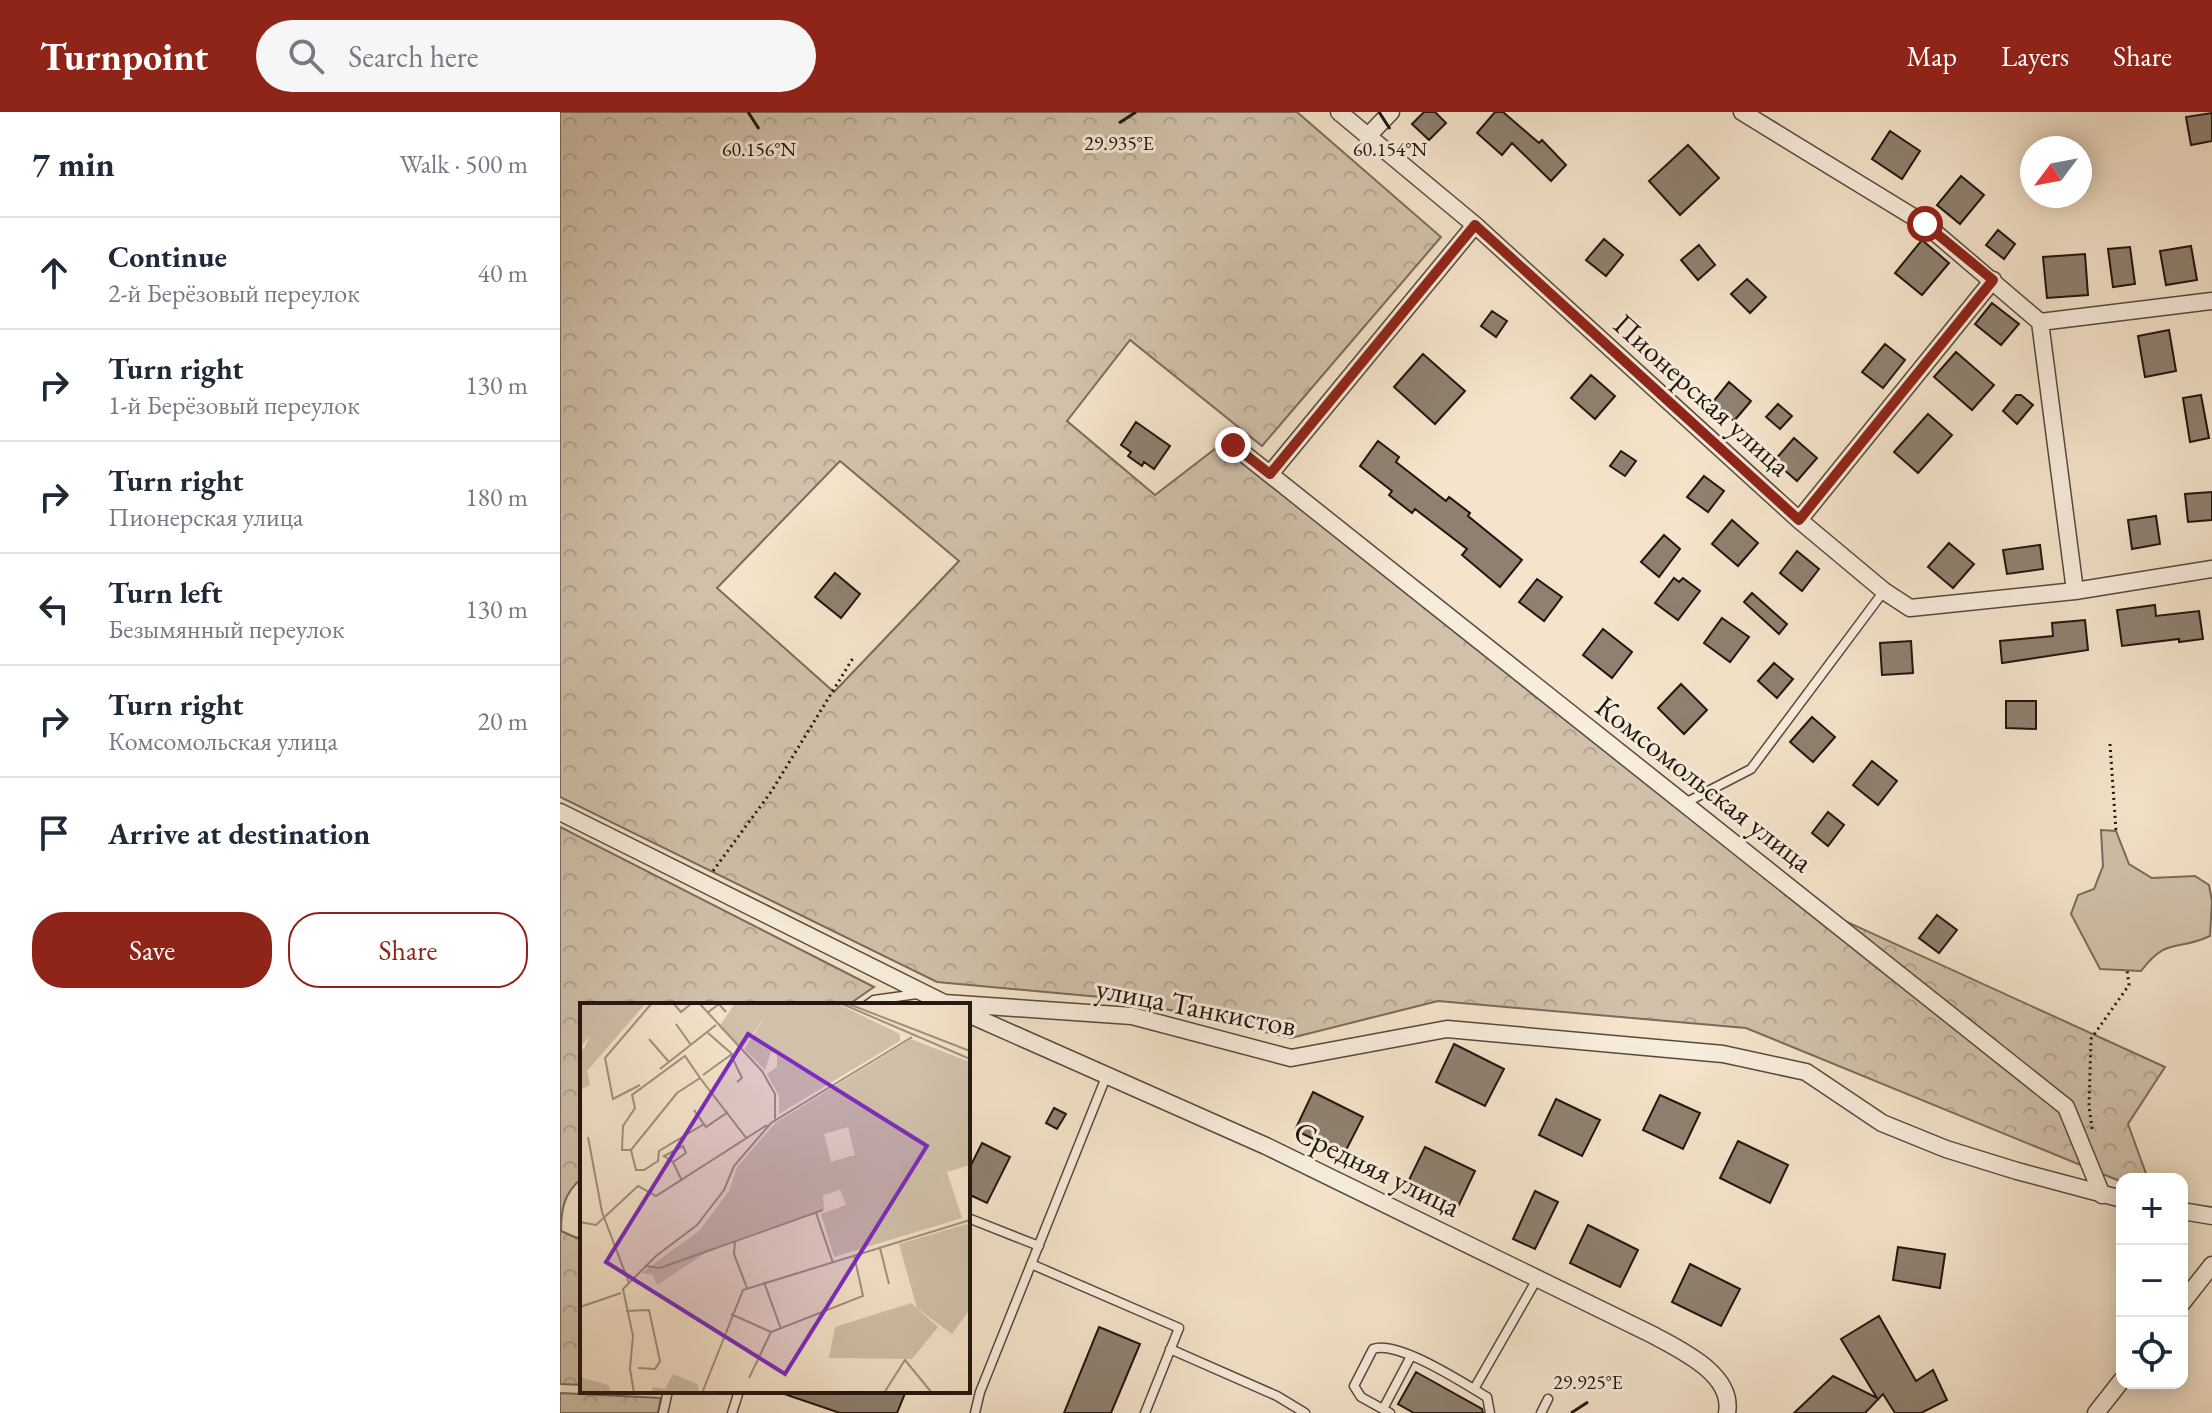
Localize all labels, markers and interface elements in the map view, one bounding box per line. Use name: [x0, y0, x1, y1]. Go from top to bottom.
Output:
search box: [256, 20, 816, 92]
text: Turnpoint: [40, 32, 208, 81]
icon: search: [284, 34, 328, 78]
text: Search here: [348, 37, 479, 76]
text: Map: [1907, 38, 1957, 74]
text: Layers: [2001, 38, 2069, 74]
text: Share: [2113, 38, 2172, 74]
text: 29.935°E: [1084, 130, 1154, 156]
text: 60.156°N: [722, 136, 796, 162]
text: 60.154°N: [1353, 136, 1427, 162]
north arrow: [2020, 136, 2092, 208]
text: 7 min: [32, 142, 115, 186]
text: Walk · 500 m: [400, 147, 528, 181]
route start: [1907, 206, 1943, 242]
text: Continue: [108, 237, 227, 276]
icon: ahead: [32, 251, 76, 295]
text: 40 m: [478, 256, 528, 290]
text: 2-й Берёзовый переулок: [108, 276, 360, 310]
street label: Пионерская улица: [1605, 305, 1799, 485]
text: Turn right: [108, 349, 244, 388]
icon: right: [32, 363, 76, 407]
text: 130 m: [465, 368, 528, 402]
text: 1-й Берёзовый переулок: [108, 388, 360, 422]
route end: [1215, 427, 1251, 463]
text: Turn right: [108, 461, 244, 500]
icon: right: [32, 475, 76, 519]
text: 180 m: [465, 480, 528, 514]
text: Пионерская улица: [108, 500, 303, 534]
text: Turn left: [108, 573, 222, 612]
icon: left: [32, 587, 76, 631]
text: 130 m: [465, 592, 528, 626]
text: Безымянный переулок: [108, 612, 344, 646]
text: Turn right: [108, 685, 244, 724]
street label: Комсомольская улица: [1588, 687, 1821, 881]
icon: right: [32, 699, 76, 743]
text: 20 m: [478, 704, 528, 738]
text: Комсомольская улица: [108, 724, 338, 758]
icon: arrive: [32, 811, 76, 855]
text: Arrive at destination: [108, 814, 370, 853]
button: Save: [32, 912, 272, 988]
button: Share: [288, 912, 528, 988]
street label: улица Танкистов: [1093, 968, 1299, 1045]
inset map: [580, 1003, 970, 1393]
street label: Средняя улица: [1287, 1111, 1467, 1226]
map controls: [2116, 1173, 2188, 1389]
button: +: [2116, 1173, 2188, 1245]
button: −: [2116, 1245, 2188, 1317]
button: locate: [2116, 1317, 2188, 1389]
text: 29.925°E: [1553, 1369, 1623, 1395]

